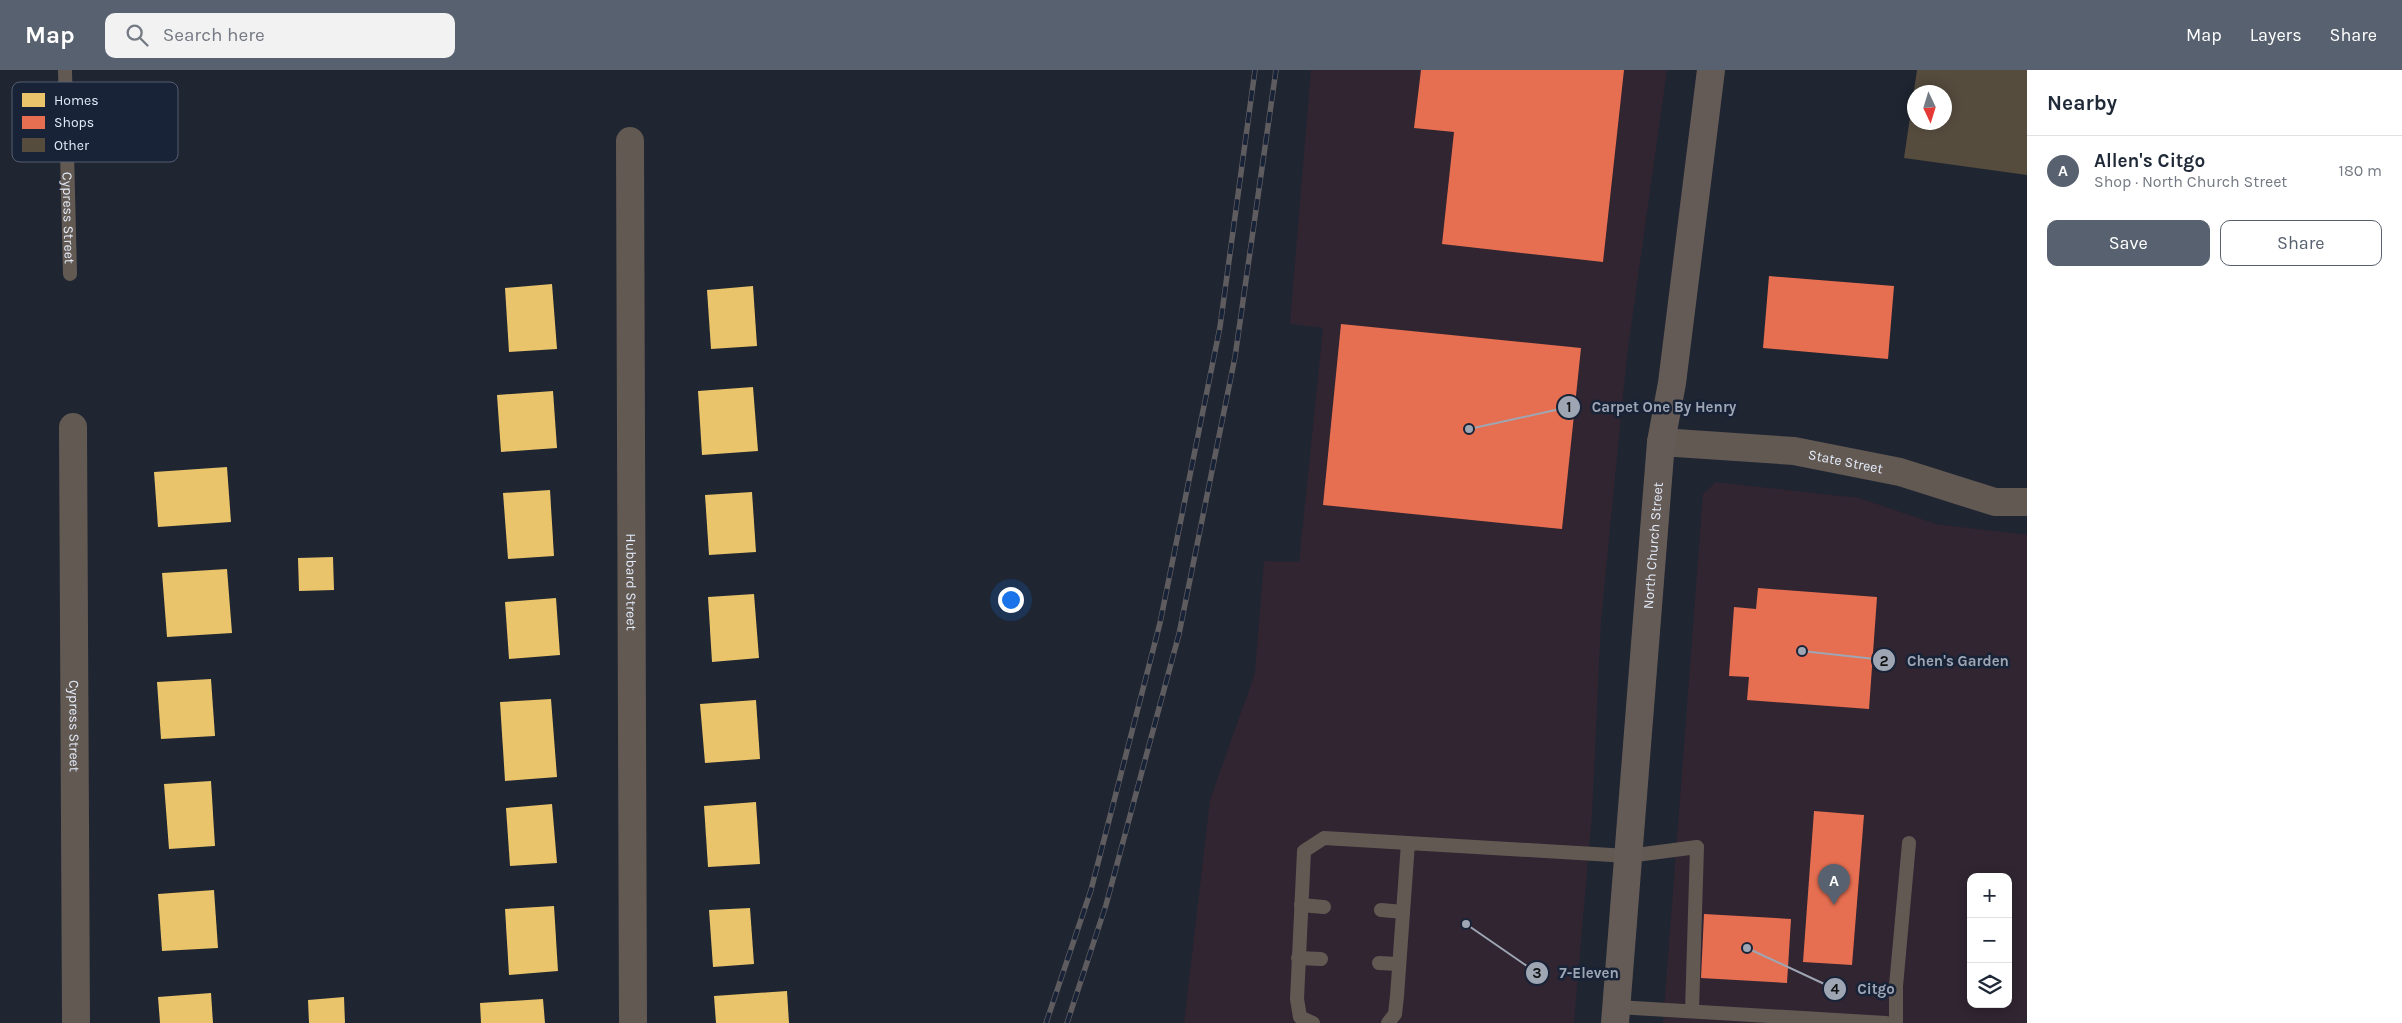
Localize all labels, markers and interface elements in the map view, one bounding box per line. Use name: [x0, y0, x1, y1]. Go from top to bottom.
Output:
search box: [105, 13, 455, 58]
text: Map: [25, 21, 75, 49]
icon: search: [123, 21, 151, 49]
text: Search here: [163, 24, 265, 46]
text: Map: [2186, 24, 2222, 46]
text: Layers: [2250, 24, 2302, 46]
text: Share: [2330, 24, 2377, 46]
legend: [12, 82, 178, 162]
north arrow: [1907, 85, 1952, 130]
text: Nearby: [2047, 91, 2117, 115]
text: Homes: [54, 92, 99, 109]
text: Shops: [54, 114, 94, 131]
text: Other: [54, 137, 90, 154]
text: Allen's Citgo: [2094, 150, 2205, 172]
text: A: [2058, 161, 2068, 180]
text: 180 m: [2339, 161, 2382, 180]
street label: Cypress Street: [59, 172, 78, 264]
text: Shop · North Church Street: [2094, 172, 2287, 191]
button: Save: [2047, 220, 2210, 266]
button: Share: [2220, 220, 2382, 266]
callout: Carpet One By Henry: [1556, 392, 1746, 422]
text: 1: [1566, 398, 1572, 416]
text: Carpet One By Henry: [1592, 398, 1737, 416]
street label: State Street: [1807, 446, 1884, 477]
street label: North Church Street: [1639, 481, 1666, 610]
street label: Hubbard Street: [623, 533, 640, 631]
your location: [998, 587, 1024, 613]
callout: Chen's Garden: [1872, 645, 2019, 675]
text: 2: [1879, 652, 1889, 670]
text: Chen's Garden: [1907, 652, 2009, 670]
street label: Cypress Street: [66, 680, 83, 772]
pin: A: [1818, 864, 1850, 905]
map controls: [1967, 873, 2012, 1008]
button: +: [1967, 873, 2012, 918]
button: −: [1967, 918, 2012, 963]
callout: 7-Eleven: [1524, 958, 1629, 988]
button: layers: [1967, 963, 2012, 1008]
text: 3: [1532, 964, 1542, 982]
text: 7-Eleven: [1559, 964, 1619, 982]
callout: Citgo: [1822, 974, 1905, 1004]
text: 4: [1831, 980, 1840, 998]
text: Citgo: [1857, 980, 1895, 998]

